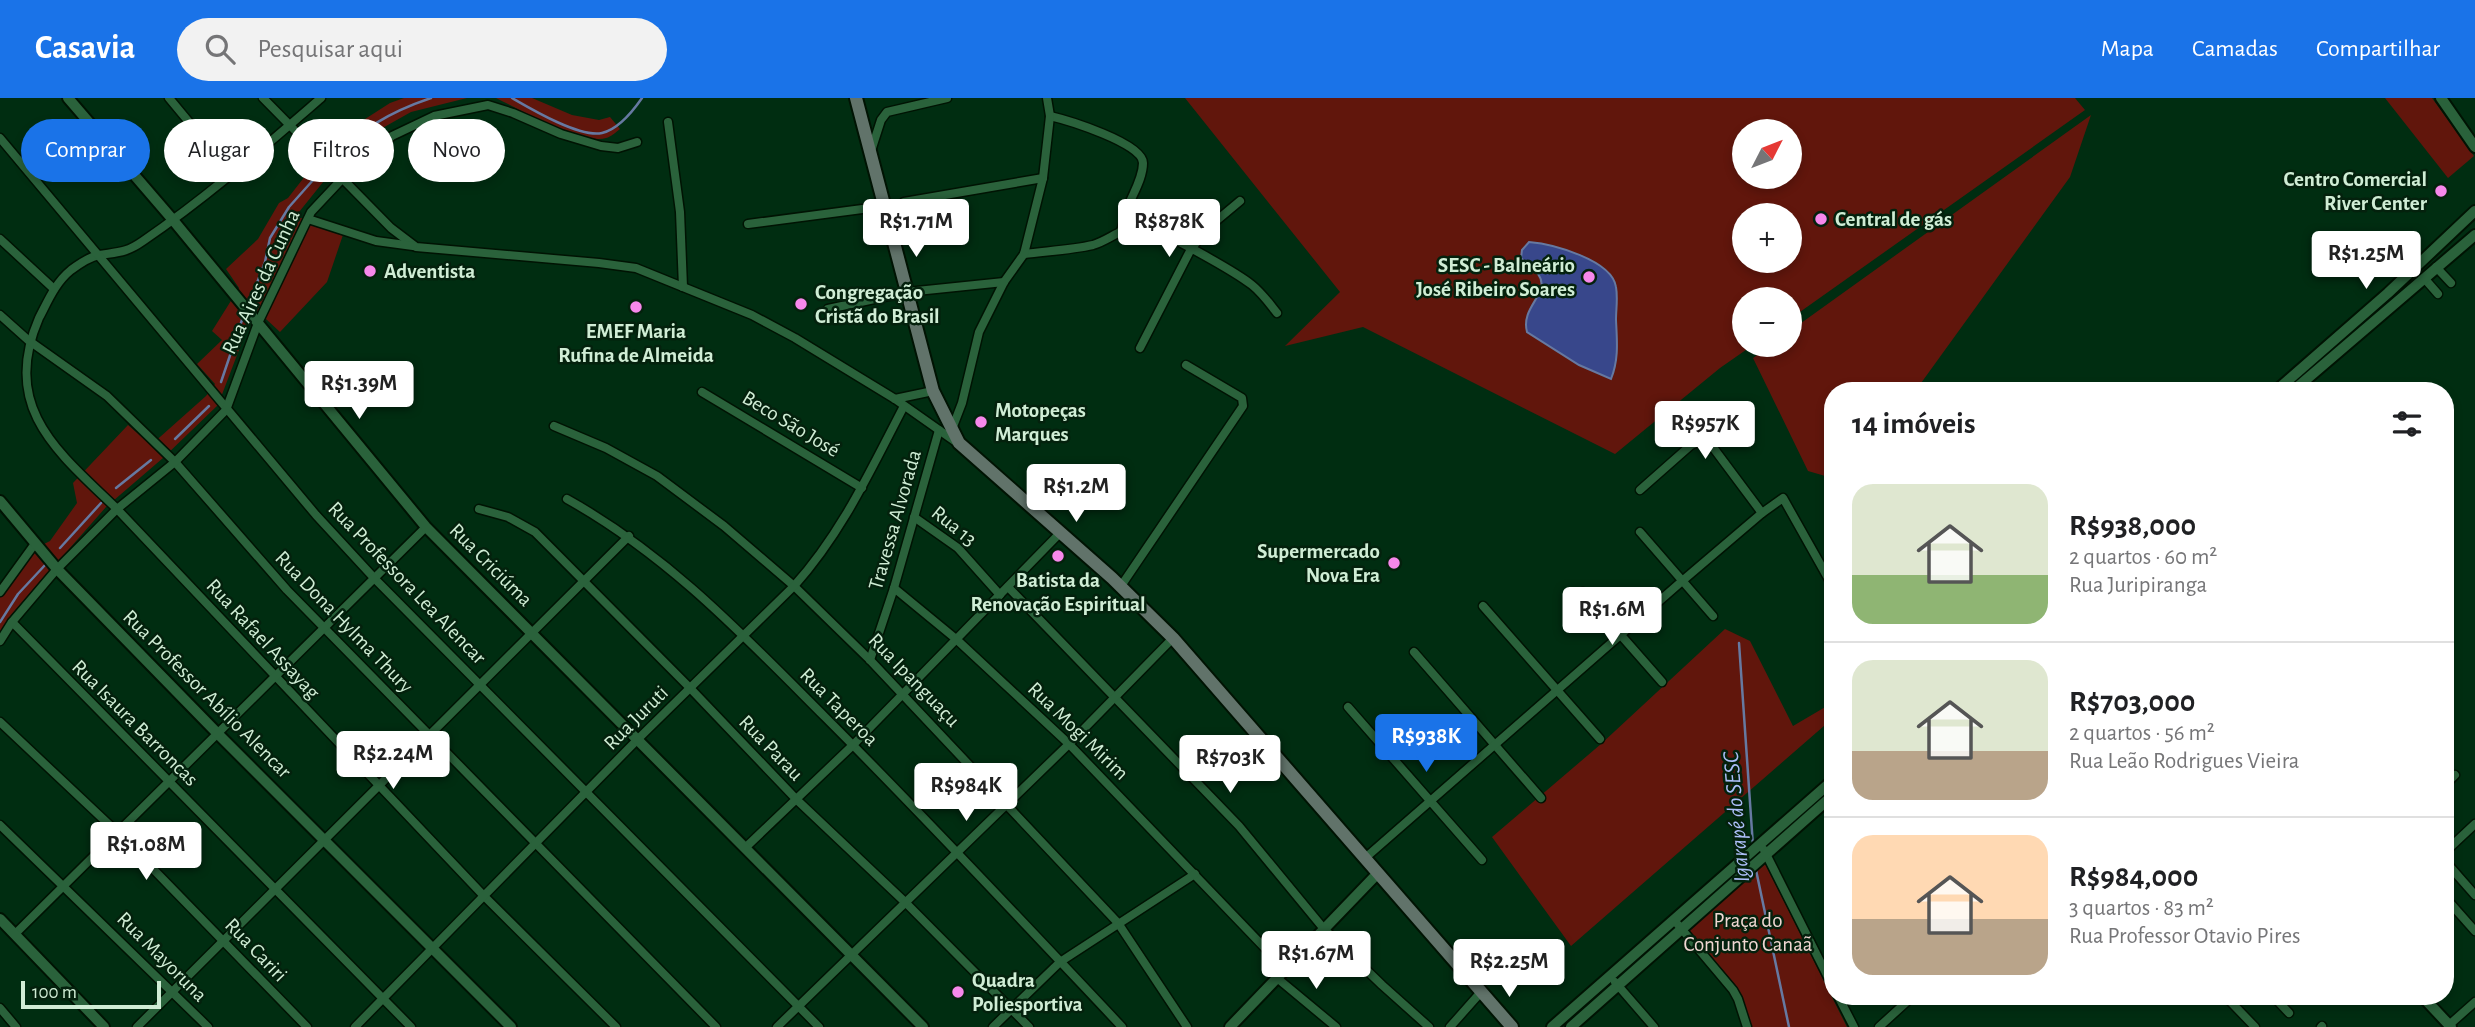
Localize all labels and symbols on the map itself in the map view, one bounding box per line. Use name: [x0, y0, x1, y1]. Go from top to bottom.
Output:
north arrow: [1732, 119, 1802, 189]
place label: Centro Comercial River Center: [2283, 169, 2428, 214]
marker: Centro Comercial River Center: [2433, 183, 2449, 199]
pin: R$1.71M: [851, 200, 981, 259]
pin: R$878K: [1112, 200, 1226, 259]
street label: Rua Aires da Cunha: [218, 206, 304, 357]
place label: Central de gás: [1835, 209, 1952, 230]
marker: Central de gás: [1813, 211, 1829, 227]
pin: R$1.25M: [2301, 232, 2431, 291]
place label: SESC - Balneário José Ribeiro Soares: [1416, 255, 1575, 300]
place label: Adventista: [384, 261, 475, 282]
marker: Adventista: [362, 263, 378, 279]
marker: SESC - Balneário José Ribeiro Soares: [1581, 269, 1597, 285]
place label: Congregação Cristã do Brasil: [815, 282, 940, 327]
marker: Congregação Cristã do Brasil: [793, 296, 809, 312]
marker: EMEF Maria Rufina de Almeida: [628, 299, 644, 315]
place label: EMEF Maria Rufina de Almeida: [558, 321, 714, 366]
pin: R$1.39M: [294, 362, 424, 421]
street label: Beco São José: [739, 387, 843, 461]
place label: Motopeças Marques: [995, 400, 1086, 445]
pin: R$957K: [1648, 402, 1762, 461]
marker: Motopeças Marques: [973, 414, 989, 430]
street label: Travessa Alvorada: [865, 447, 925, 592]
pin: R$1.2M: [1019, 464, 1133, 524]
street label: Rua Professora Lea Alencar: [324, 498, 490, 668]
street label: Rua 13: [928, 502, 980, 550]
street label: Rua Criciúma: [446, 520, 537, 611]
place label: Supermercado Nova Era: [1257, 541, 1380, 586]
street label: Rua Dona Hylma Thury: [271, 547, 417, 697]
marker: Batista da Renovação Espiritual: [1050, 548, 1066, 564]
marker: Supermercado Nova Era: [1386, 555, 1402, 571]
place label: Batista da Renovação Espiritual: [970, 570, 1146, 615]
street label: Rua Rafael Assayag: [202, 575, 324, 704]
pin: R$1.6M: [1555, 588, 1669, 647]
street label: Rua Professor Abílio Alencar: [119, 606, 295, 782]
street label: Rua Ipanguaçu: [864, 629, 964, 731]
street label: Rua Isaura Barroncas: [68, 656, 202, 790]
street label: Rua Taperoa: [796, 664, 882, 750]
street label: Rua Mogi Mirim: [1024, 678, 1132, 784]
street label: Rua Juruti: [600, 682, 672, 754]
street label: Rua Parau: [735, 711, 807, 785]
pin: R$938K: [1369, 714, 1483, 774]
pin: R$2.24M: [328, 732, 458, 791]
pin: R$703K: [1173, 736, 1287, 795]
water label: Igarapé do SESC: [1720, 749, 1754, 883]
pin: R$984K: [909, 764, 1023, 823]
pin: R$1.08M: [81, 822, 211, 882]
street label: Rua Mayoruna: [113, 908, 211, 1006]
park label: Praça do Conjunto Canaã: [1683, 910, 1813, 955]
street label: Rua Cariri: [221, 914, 291, 986]
pin: R$1.67M: [1251, 932, 1381, 991]
pin: R$2.25M: [1444, 940, 1574, 999]
place label: Quadra Poliesportiva: [972, 970, 1083, 1015]
scale bar: [21, 978, 161, 1010]
marker: Quadra Poliesportiva: [950, 984, 966, 1000]

